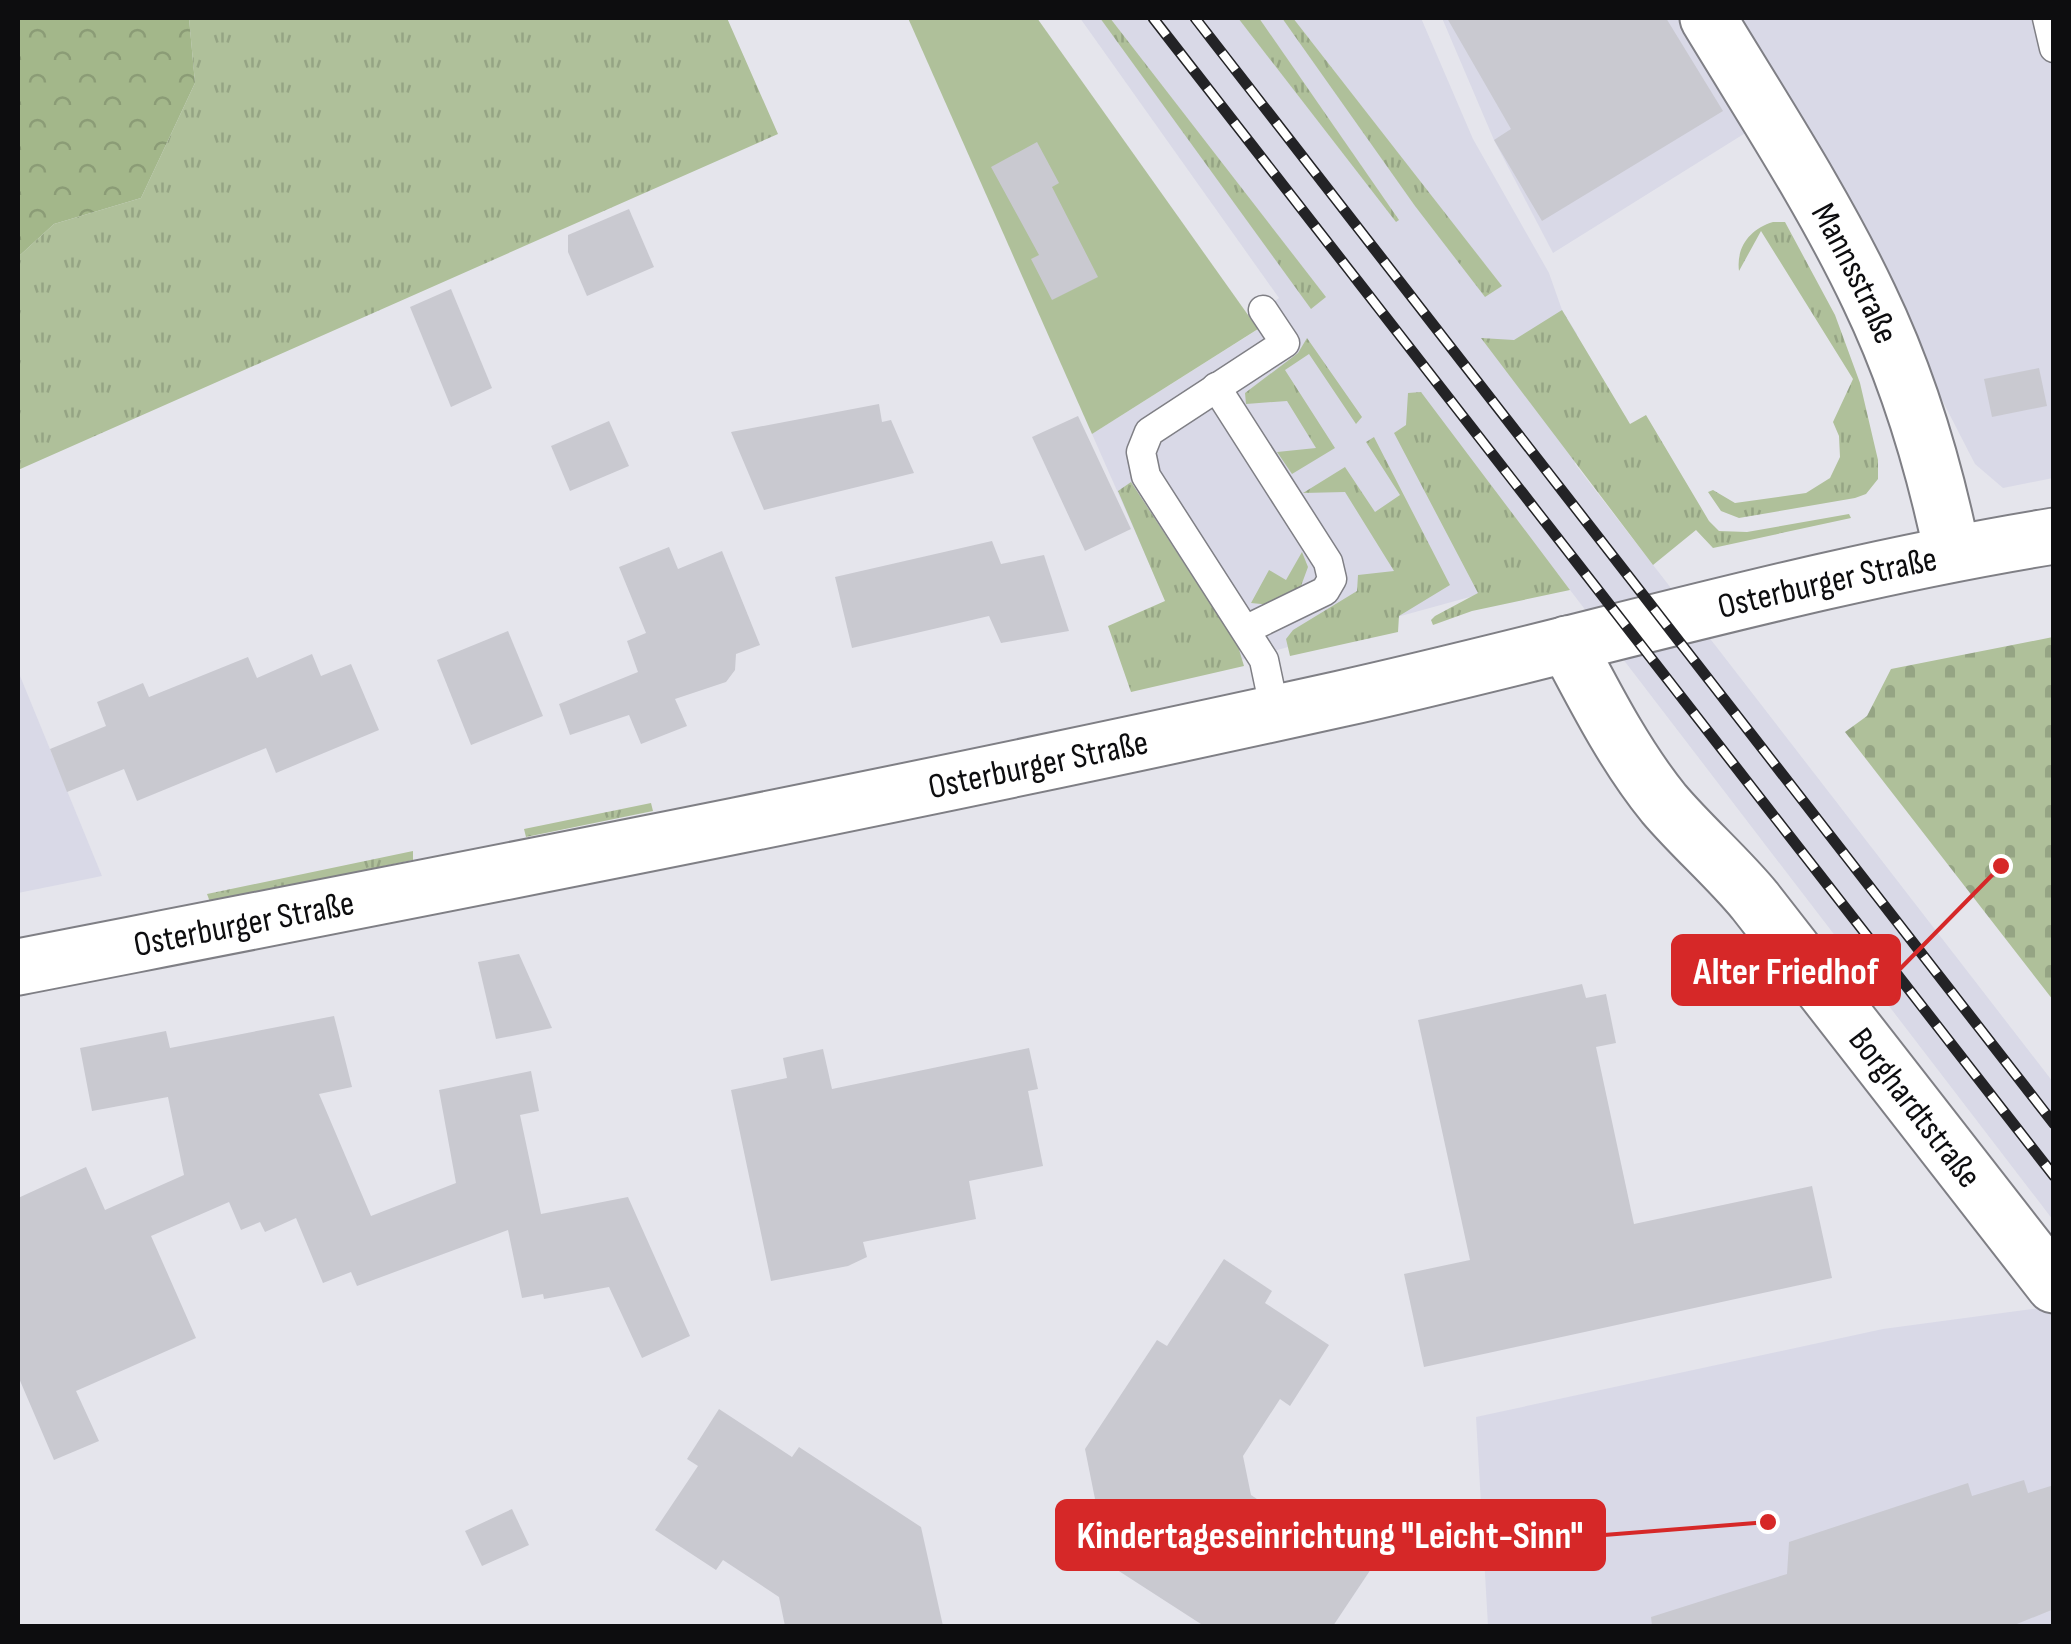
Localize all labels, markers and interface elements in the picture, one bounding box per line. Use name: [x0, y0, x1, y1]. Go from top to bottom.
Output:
street label: Mannsstraße: [1801, 196, 1907, 350]
street label: Osterburger Straße: [1713, 538, 1941, 629]
street label: Osterburger Straße: [924, 721, 1152, 809]
street label: Osterburger Straße: [130, 882, 358, 967]
callout: Alter Friedhof: [1673, 936, 1899, 1004]
text: Alter Friedhof: [1692, 950, 1880, 995]
street label: Borghardtstraße: [1839, 1020, 1990, 1197]
callout: Kindertageseinrichtung "Leicht-Sinn": [1057, 1501, 1604, 1569]
text: Kindertageseinrichtung "Leicht-Sinn": [1077, 1514, 1583, 1559]

